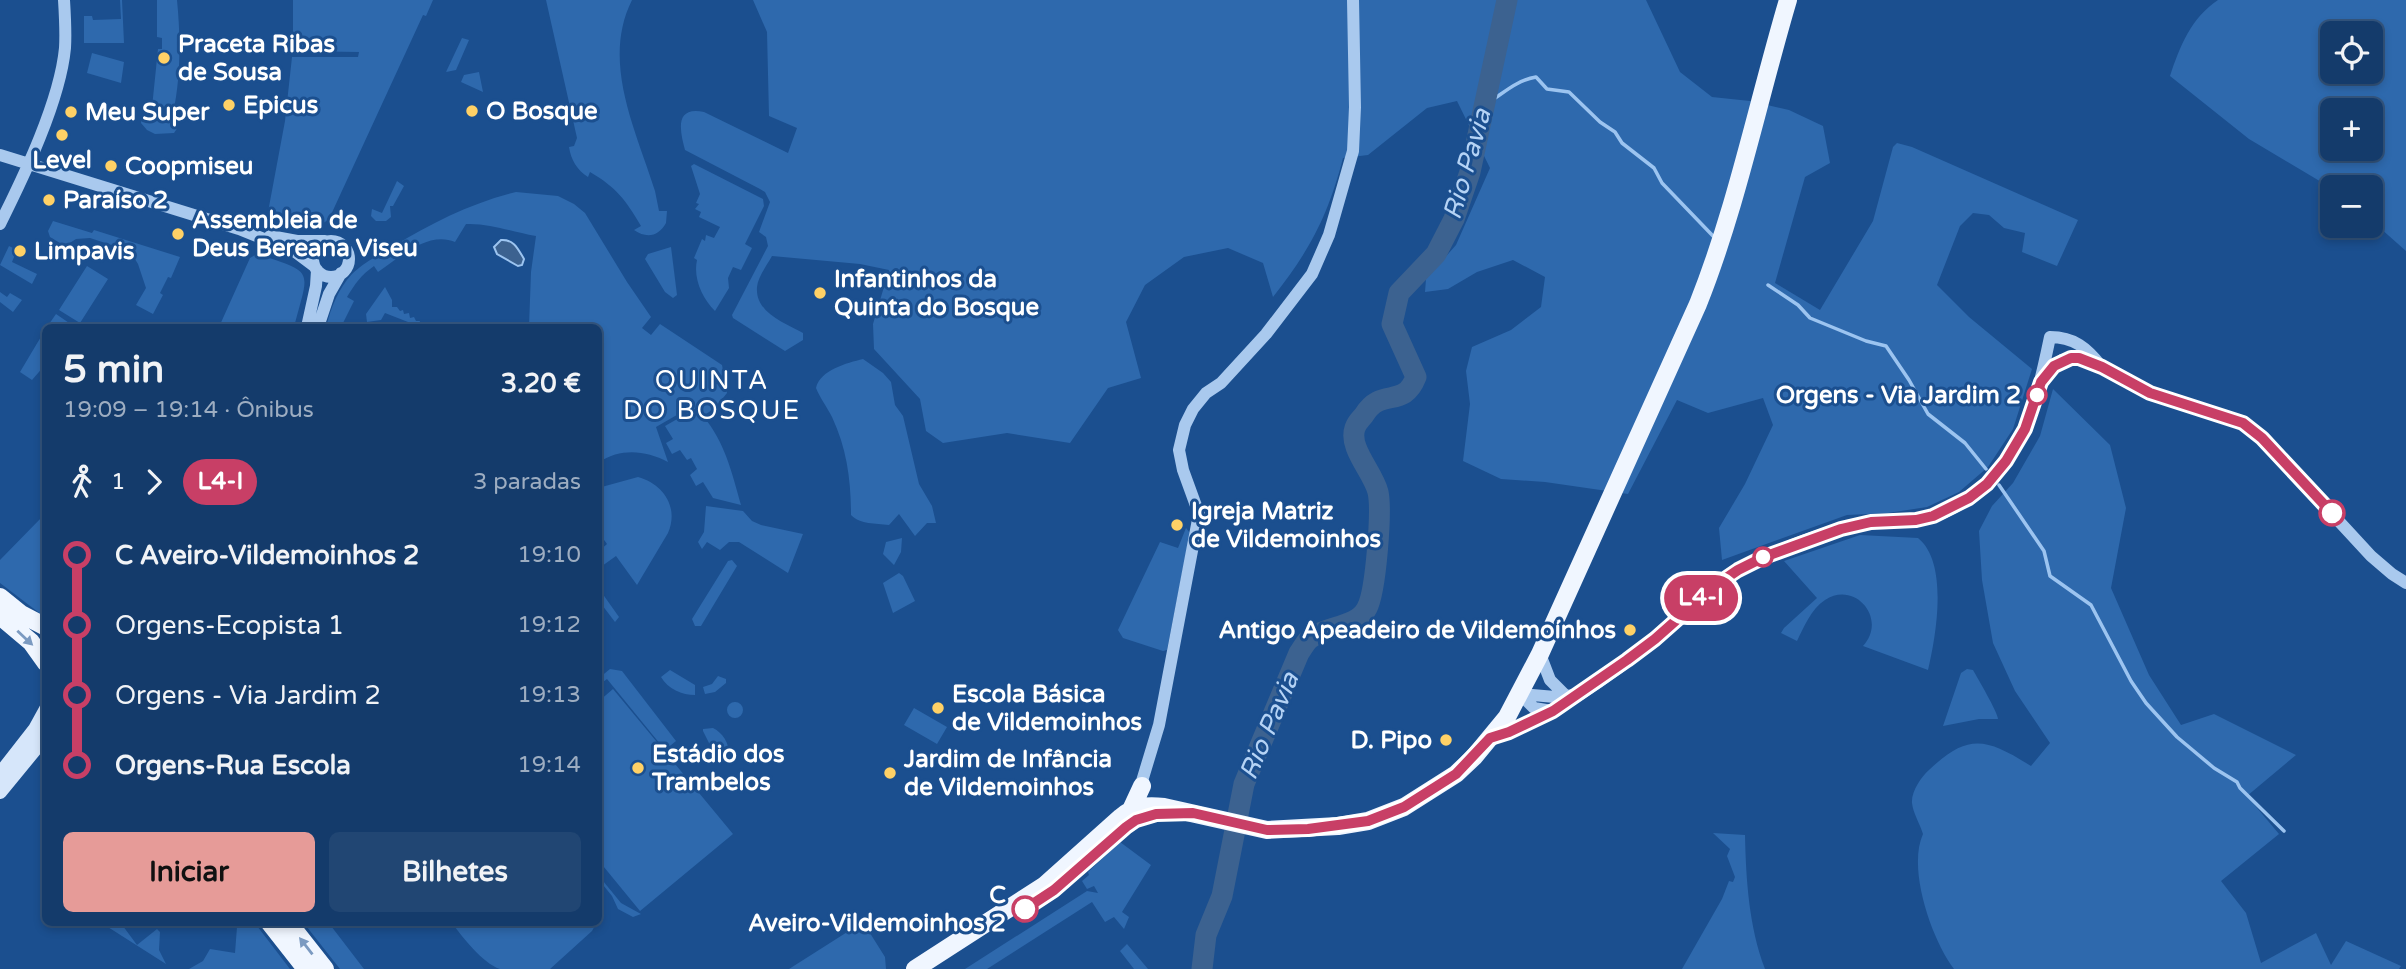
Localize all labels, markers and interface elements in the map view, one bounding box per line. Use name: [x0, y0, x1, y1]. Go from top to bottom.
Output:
map controls: [2320, 21, 2383, 238]
button: locate: [2320, 21, 2383, 84]
place label: Praceta Ribas de Sousa: [178, 30, 335, 87]
marker: Praceta Ribas de Sousa: [156, 50, 172, 66]
place label: Epicus: [243, 91, 318, 120]
marker: Epicus: [221, 97, 237, 113]
place label: O Bosque: [486, 97, 598, 126]
place label: Meu Super: [85, 98, 210, 127]
button: +: [2320, 98, 2383, 161]
marker: O Bosque: [464, 103, 480, 119]
marker: Meu Super: [63, 104, 79, 120]
water label: Rio Pavia: [1436, 104, 1498, 223]
marker: Level: [54, 127, 70, 143]
place label: Level: [32, 146, 92, 175]
place label: Coopmiseu: [125, 152, 253, 181]
marker: Coopmiseu: [103, 158, 119, 174]
button: −: [2320, 175, 2383, 238]
place label: Paraíso 2: [63, 186, 168, 215]
marker: Paraíso 2: [41, 192, 57, 208]
place label: Assembleia de Deus Bereana Viseu: [192, 206, 418, 263]
marker: Assembleia de Deus Bereana Viseu: [170, 226, 186, 242]
place label: Limpavis: [34, 237, 134, 266]
marker: Limpavis: [12, 243, 28, 259]
place label: Infantinhos da Quinta do Bosque: [834, 265, 1039, 322]
marker: Infantinhos da Quinta do Bosque: [812, 285, 828, 301]
text: 5 min: [63, 347, 164, 393]
district label: QUINTA DO BOSQUE: [623, 365, 801, 426]
text: 3.20 €: [501, 368, 581, 399]
place label: Orgens - Via Jardim 2: [1776, 381, 2021, 410]
marker: Orgens - Via Jardim 2: [2027, 385, 2047, 405]
text: 19:09 – 19:14 · Ônibus: [63, 396, 314, 424]
icon: walk: [63, 463, 101, 501]
icon: forward: [135, 463, 173, 501]
text: L4-I: [197, 467, 243, 496]
text: 1: [111, 468, 125, 496]
text: 3 paradas: [473, 468, 581, 496]
place label: Igreja Matriz de Vildemoinhos: [1191, 497, 1381, 554]
unlabelled marker: [2319, 500, 2345, 526]
marker: Igreja Matriz de Vildemoinhos: [1169, 517, 1185, 533]
text: C Aveiro-Vildemoinhos 2: [115, 540, 419, 571]
text: 19:10: [517, 541, 581, 569]
unlabelled marker: [1753, 547, 1773, 567]
line badge: L4-I: [1652, 575, 1750, 621]
text: L4-I: [1678, 583, 1724, 612]
text: Orgens-Ecopista 1: [115, 610, 344, 641]
text: 19:12: [517, 611, 581, 639]
place label: Antigo Apeadeiro de Vildemoínhos: [1218, 616, 1616, 645]
marker: Antigo Apeadeiro de Vildemoínhos: [1622, 622, 1638, 638]
one-way arrow: [16, 629, 33, 645]
water label: Rio Pavia: [1233, 666, 1306, 784]
text: Orgens - Via Jardim 2: [115, 680, 381, 711]
place label: Escola Básica de Vildemoinhos: [952, 680, 1142, 737]
text: 19:13: [517, 681, 581, 709]
marker: Escola Básica de Vildemoinhos: [930, 700, 946, 716]
place label: D. Pipo: [1350, 726, 1432, 755]
marker: D. Pipo: [1438, 732, 1454, 748]
place label: Estádio dos Trambelos: [651, 740, 784, 797]
place label: Jardim de Infância de Vildemoinhos: [903, 745, 1112, 802]
text: Orgens-Rua Escola: [115, 750, 351, 781]
text: 19:14: [517, 751, 581, 779]
marker: Estádio dos Trambelos: [630, 760, 646, 776]
marker: Jardim de Infância de Vildemoinhos: [882, 765, 898, 781]
button: Iniciar: [63, 832, 315, 912]
button: Bilhetes: [329, 832, 581, 912]
place label: C Aveiro-Vildemoinhos 2: [748, 881, 1006, 938]
marker: C Aveiro-Vildemoinhos 2: [1012, 896, 1038, 922]
one-way arrow: [299, 937, 314, 955]

